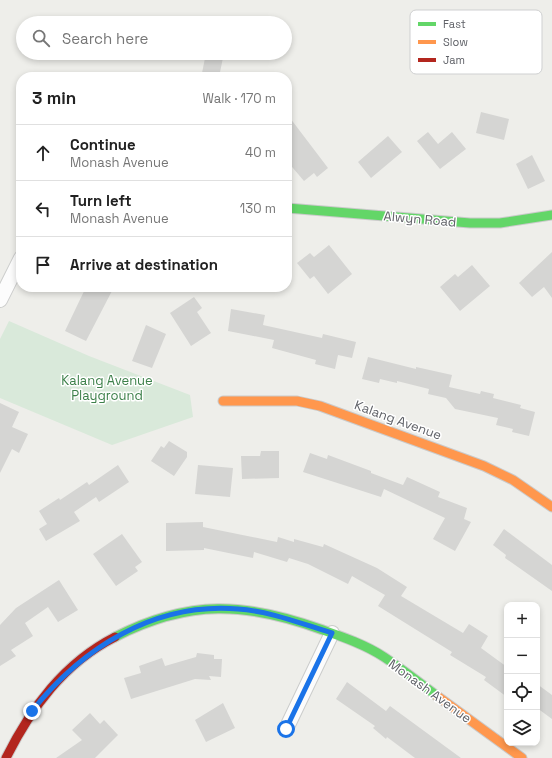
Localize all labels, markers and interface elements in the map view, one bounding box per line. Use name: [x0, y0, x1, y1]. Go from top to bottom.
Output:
legend: [410, 10, 542, 74]
search box: [16, 16, 292, 60]
text: Fast: [443, 17, 466, 31]
icon: search: [30, 27, 52, 49]
text: Search here: [62, 29, 148, 48]
text: Slow: [443, 35, 468, 49]
text: Jam: [443, 53, 465, 67]
text: 3 min: [32, 87, 76, 109]
text: Walk · 170 m: [202, 90, 276, 107]
text: Continue: [70, 135, 136, 154]
icon: ahead: [32, 142, 54, 164]
text: 40 m: [245, 144, 276, 161]
text: Monash Avenue: [70, 154, 169, 171]
text: Turn left: [70, 191, 132, 210]
icon: left: [32, 198, 54, 220]
text: 130 m: [240, 200, 276, 217]
street label: Alwyn Road: [383, 207, 457, 231]
text: Monash Avenue: [70, 210, 169, 227]
icon: arrive: [32, 254, 54, 276]
text: Arrive at destination: [70, 255, 218, 274]
park label: Kalang Avenue Playground: [61, 372, 153, 404]
street label: Kalang Avenue: [352, 396, 444, 444]
map controls: [504, 602, 540, 746]
button: +: [504, 602, 540, 638]
button: −: [504, 638, 540, 674]
street label: Monash Avenue: [385, 655, 475, 727]
button: locate: [504, 674, 540, 710]
route end: [23, 702, 41, 720]
button: layers: [504, 710, 540, 746]
route start: [277, 720, 295, 738]

